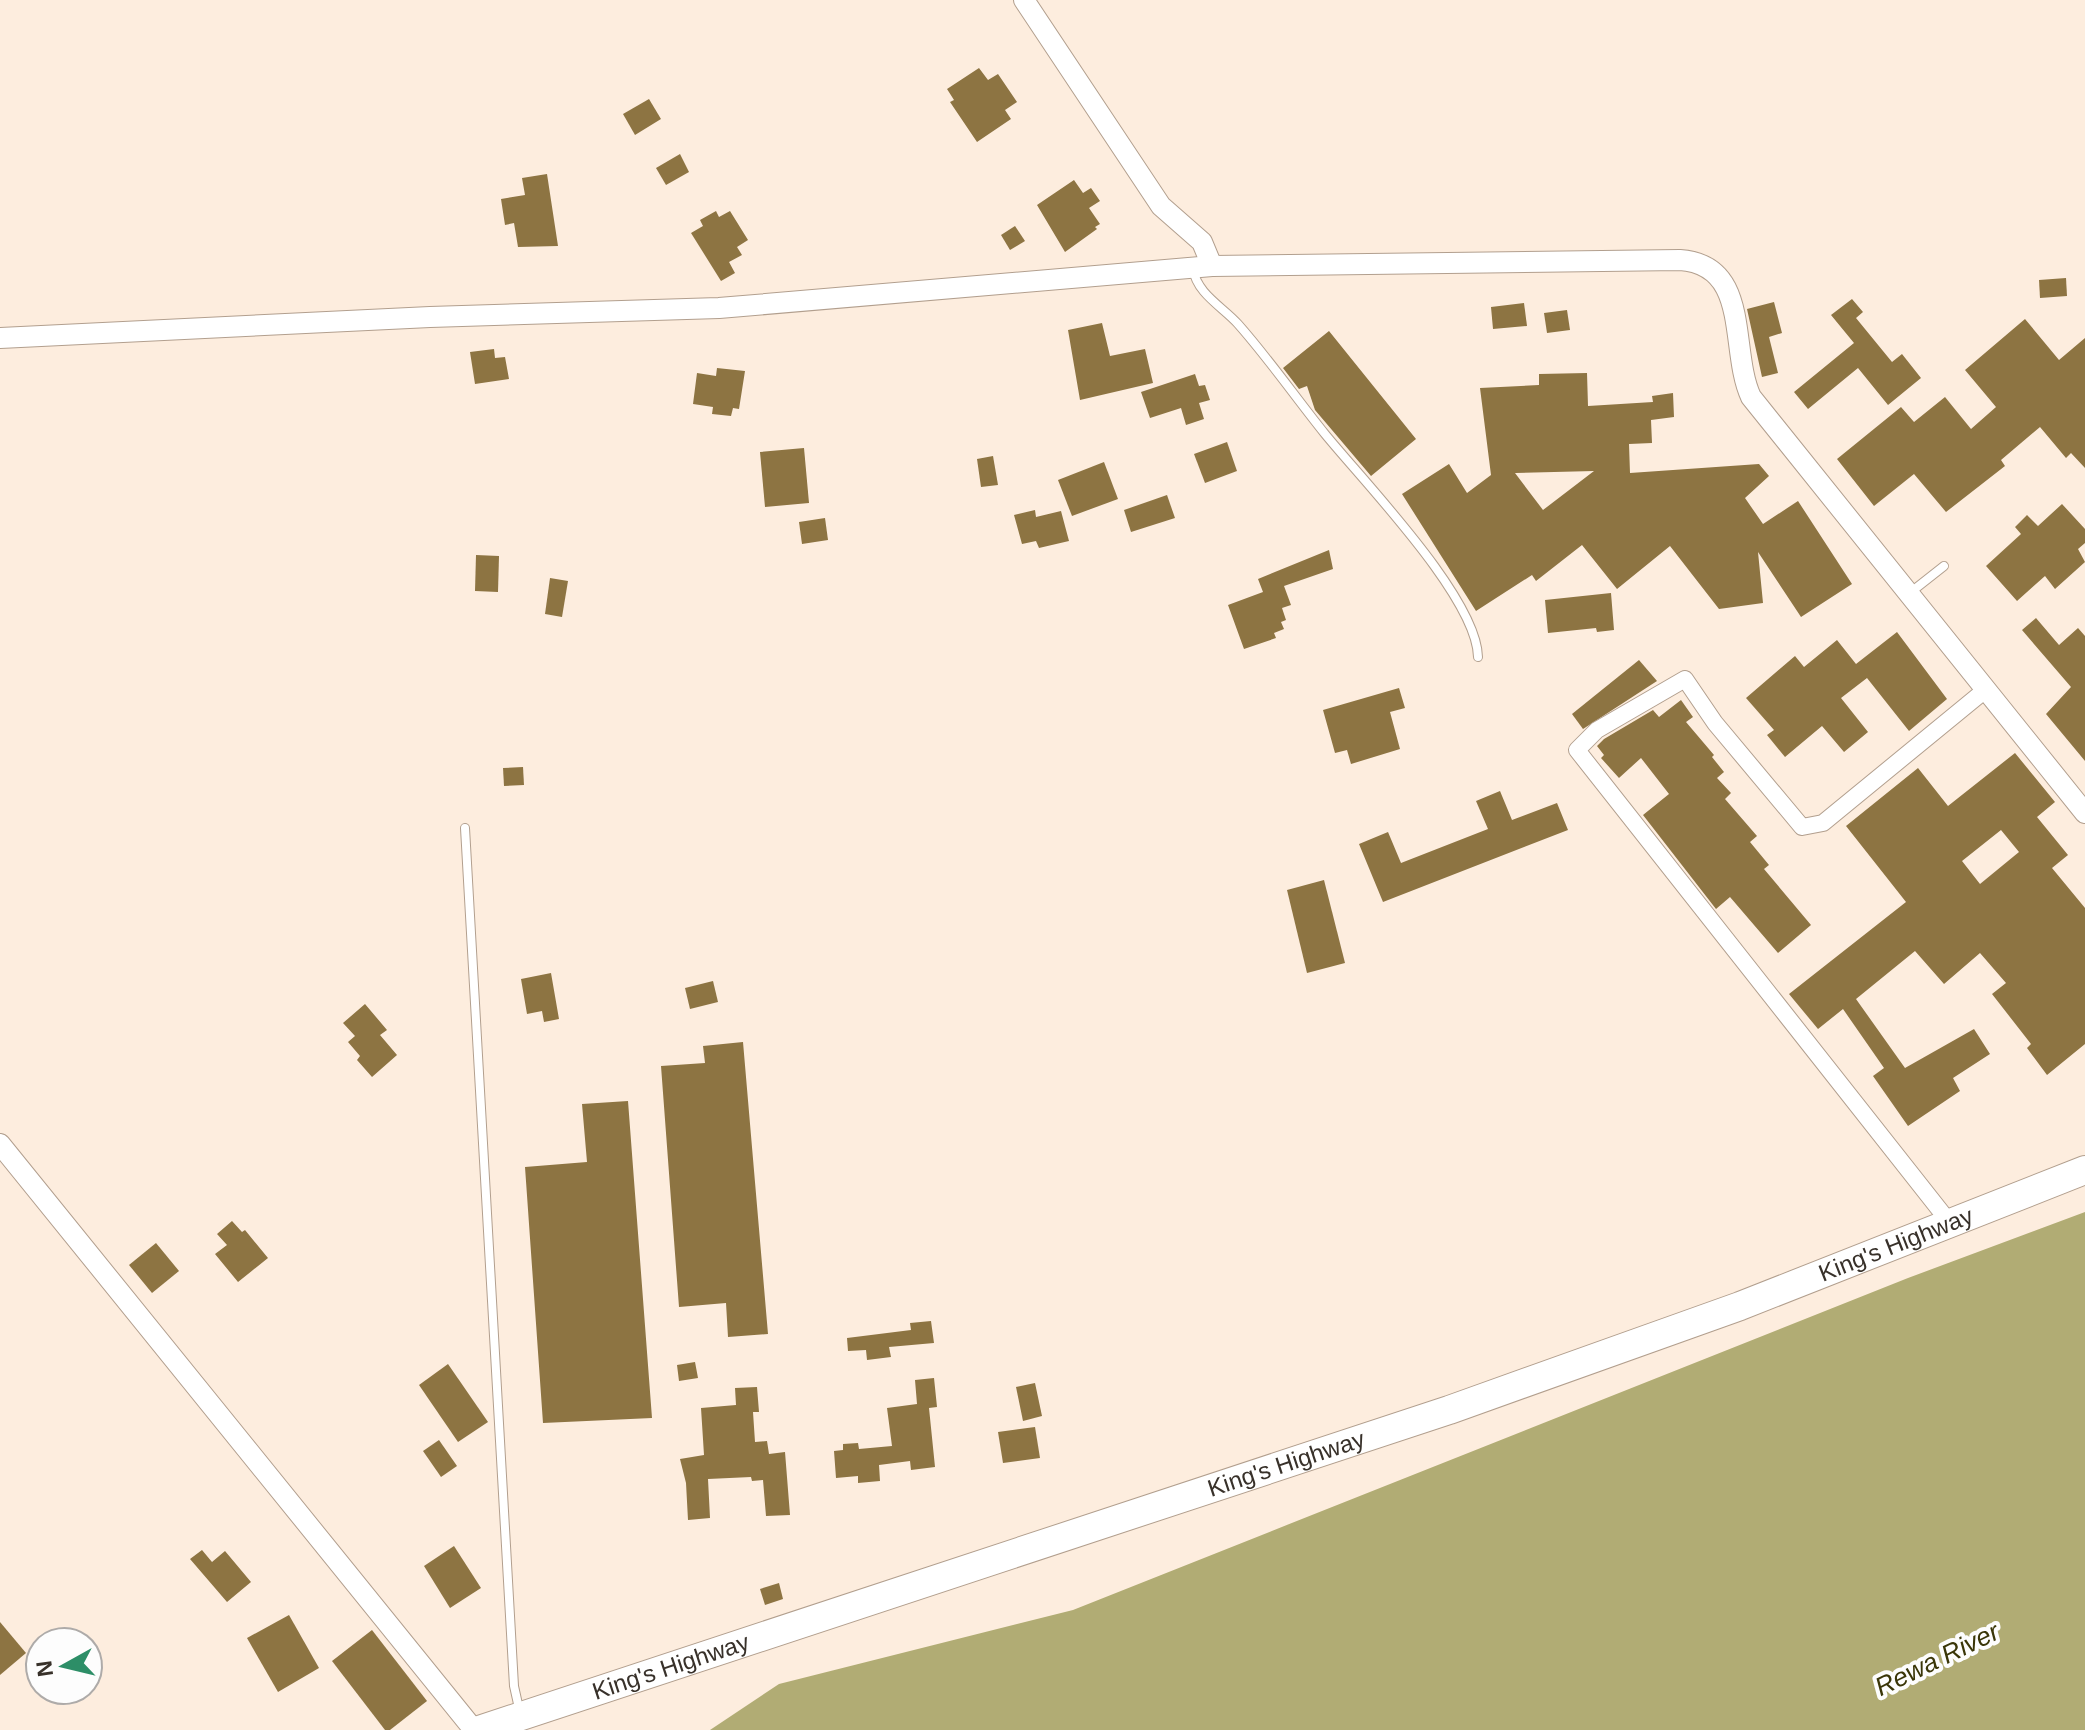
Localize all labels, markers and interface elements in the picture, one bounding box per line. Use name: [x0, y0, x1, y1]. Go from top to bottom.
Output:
street label: King's Highway: [1815, 1202, 1977, 1287]
street label: King's Highway: [1204, 1425, 1368, 1502]
water label: Rewa River: [1870, 1615, 2005, 1702]
north arrow: [24, 1626, 104, 1706]
street label: King's Highway: [589, 1628, 753, 1705]
text: N: [31, 1659, 58, 1678]

